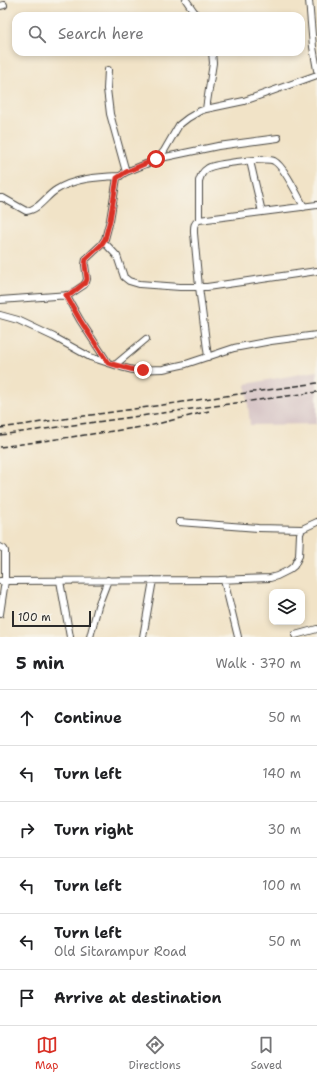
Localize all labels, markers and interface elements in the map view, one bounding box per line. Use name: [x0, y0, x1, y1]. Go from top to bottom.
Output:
search box: [12, 12, 305, 56]
icon: search: [26, 23, 48, 45]
text: Search here: [58, 24, 144, 44]
route start: [147, 150, 165, 168]
route end: [134, 361, 152, 379]
map controls: [269, 589, 305, 625]
button: layers: [269, 589, 305, 625]
scale bar: [12, 609, 91, 628]
text: 100 m: [18, 610, 51, 625]
text: 5 min: [16, 652, 64, 674]
text: Walk · 370 m: [216, 655, 301, 672]
icon: ahead: [16, 707, 38, 729]
text: Continue: [54, 708, 122, 728]
text: 50 m: [268, 709, 301, 726]
icon: left: [16, 763, 38, 785]
text: Turn left: [54, 764, 122, 784]
text: 140 m: [262, 765, 301, 782]
icon: right: [16, 819, 38, 841]
text: Turn right: [54, 820, 134, 840]
text: 30 m: [267, 821, 301, 838]
icon: left: [16, 875, 38, 897]
text: Turn left: [54, 876, 122, 896]
text: 100 m: [262, 877, 301, 894]
text: Turn left: [54, 923, 122, 943]
icon: left: [16, 931, 38, 953]
text: 50 m: [268, 933, 301, 950]
text: Old Sitarampur Road: [54, 943, 186, 960]
icon: arrive: [16, 987, 38, 1009]
text: Arrive at destination: [54, 988, 222, 1008]
tab: Map: [35, 1034, 59, 1073]
tab: Directions: [128, 1034, 181, 1073]
tab: Saved: [251, 1034, 282, 1073]

